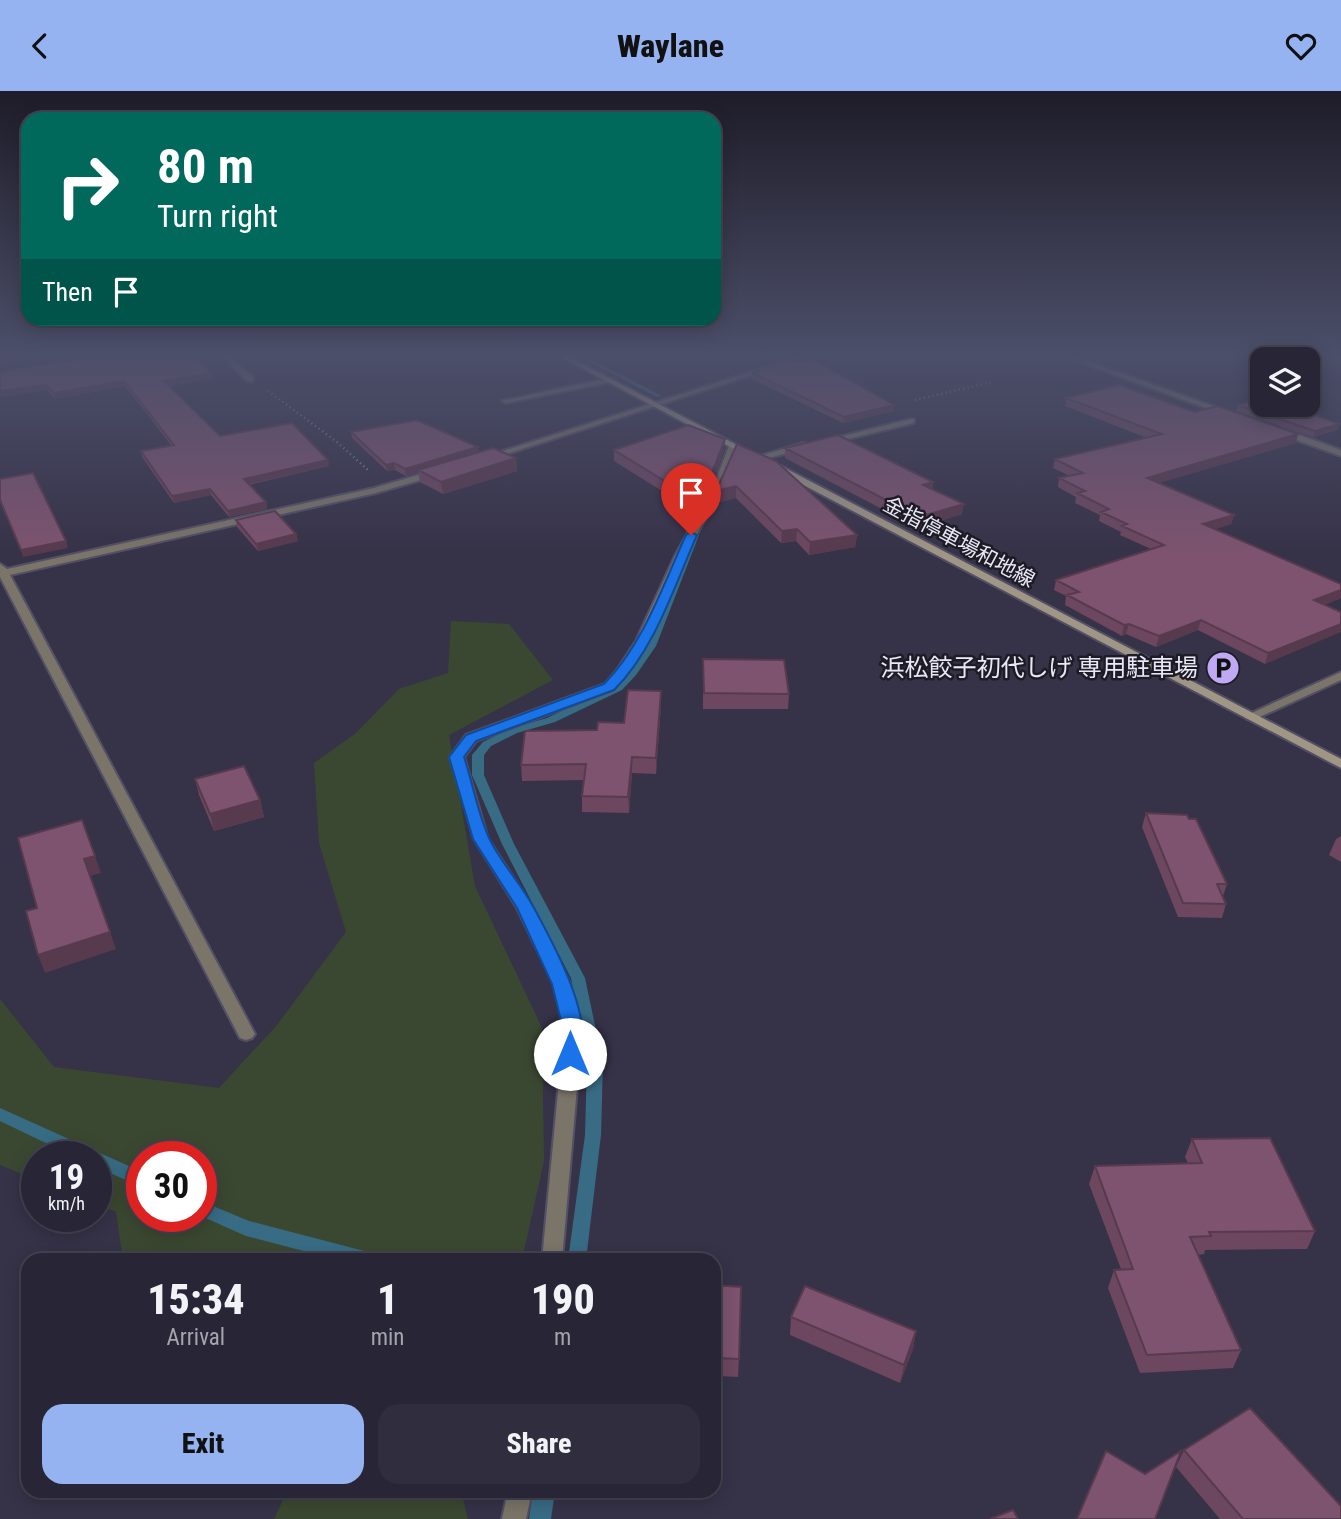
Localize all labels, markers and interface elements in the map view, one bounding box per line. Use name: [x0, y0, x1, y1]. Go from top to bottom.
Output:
icon: back: [21, 27, 59, 65]
text: Waylane: [617, 27, 724, 65]
icon: heart: [1282, 27, 1320, 65]
text: 80 m: [157, 138, 254, 195]
icon: right: [42, 140, 133, 231]
text: Turn right: [157, 197, 278, 235]
icon: arrive: [107, 273, 145, 311]
text: Then: [42, 277, 93, 307]
map controls: [1250, 347, 1320, 417]
button: layers: [1250, 347, 1320, 417]
pin: [661, 463, 721, 535]
icon: arrive: [672, 474, 710, 512]
street label: 金指停車場和地線: [879, 492, 1039, 592]
parking icon: 浜松餃子初代しげ 専用駐車場: [1204, 649, 1242, 687]
place label: 浜松餃子初代しげ 専用駐車場: [880, 654, 1198, 682]
position arrow: [533, 1017, 607, 1091]
speed limit sign: 30: [126, 1141, 217, 1232]
text: 19: [49, 1157, 84, 1198]
text: km/h: [48, 1193, 85, 1214]
text: 15:34: [147, 1275, 244, 1324]
text: 1: [377, 1275, 398, 1324]
text: 190: [531, 1275, 595, 1324]
text: Arrival: [167, 1324, 225, 1351]
text: min: [371, 1324, 404, 1351]
text: m: [554, 1324, 571, 1351]
button: Exit: [42, 1404, 364, 1484]
button: Share: [378, 1404, 700, 1484]

